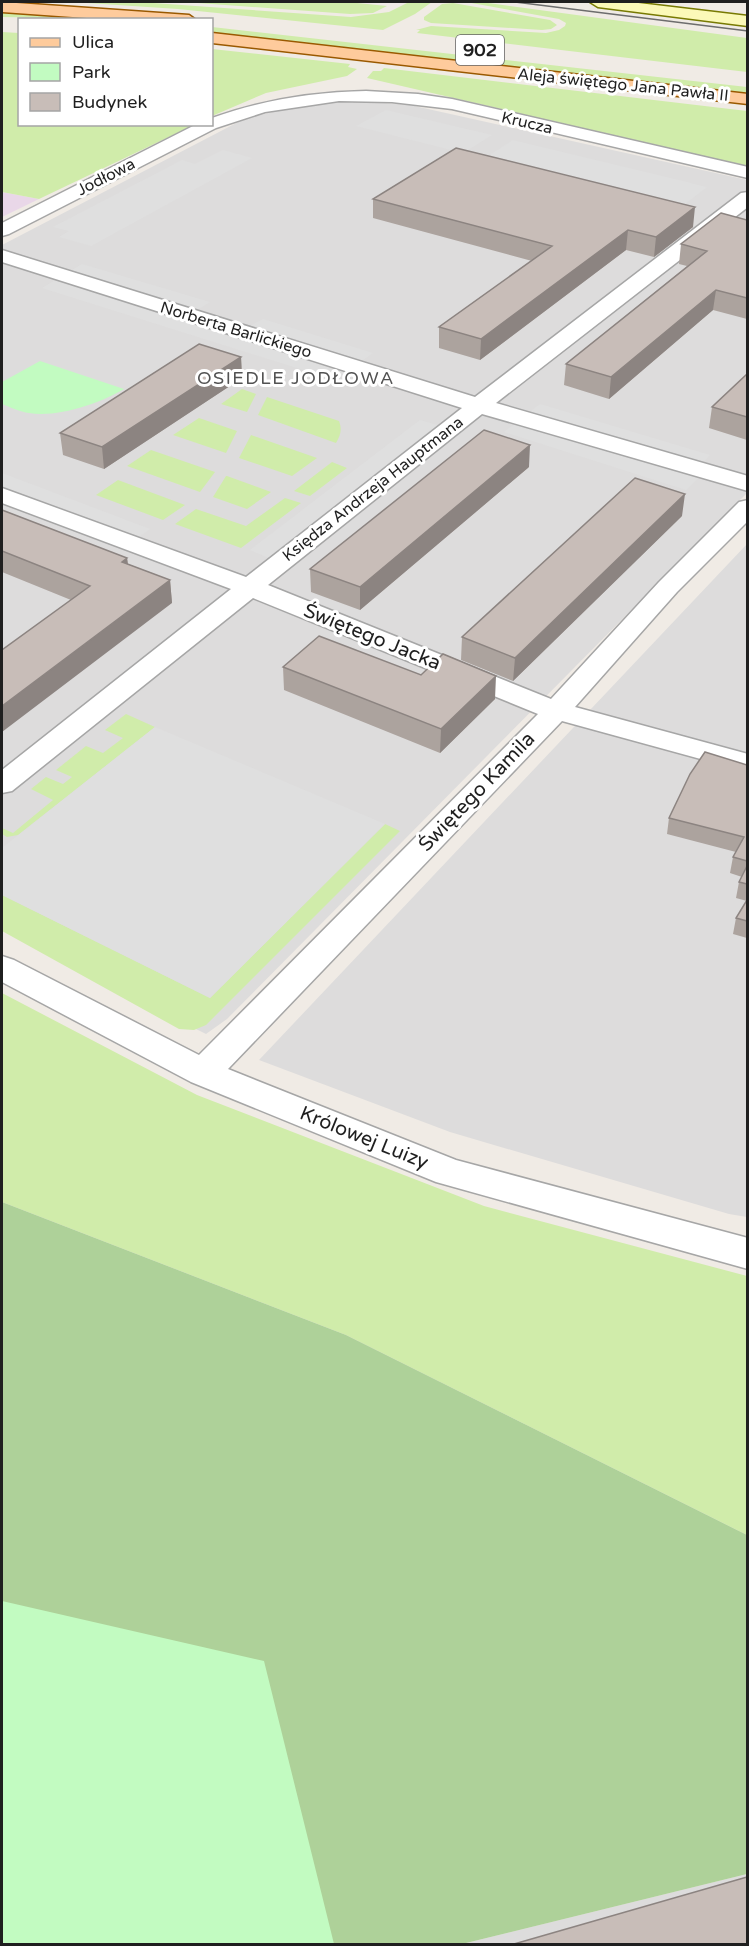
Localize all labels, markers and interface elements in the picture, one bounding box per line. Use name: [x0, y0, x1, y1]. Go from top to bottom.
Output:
legend: [18, 18, 213, 126]
text: Ulica: [72, 31, 114, 53]
road number: 902: [456, 35, 504, 65]
text: Park: [72, 61, 111, 83]
street label: Aleja świętego Jana Pawła II: [516, 64, 730, 106]
text: Budynek: [72, 91, 147, 113]
street label: Krucza: [499, 107, 555, 139]
street label: Jodłowa: [74, 154, 138, 200]
street label: Norberta Barlickiego: [158, 297, 314, 363]
district label: OSIEDLE JODŁOWA: [197, 367, 395, 389]
street label: Księdza Andrzeja Hauptmana: [279, 412, 467, 566]
street label: Świętego Jacka: [300, 598, 444, 675]
street label: Świętego Kamila: [413, 727, 540, 857]
street label: Królowej Luizy: [296, 1101, 432, 1175]

